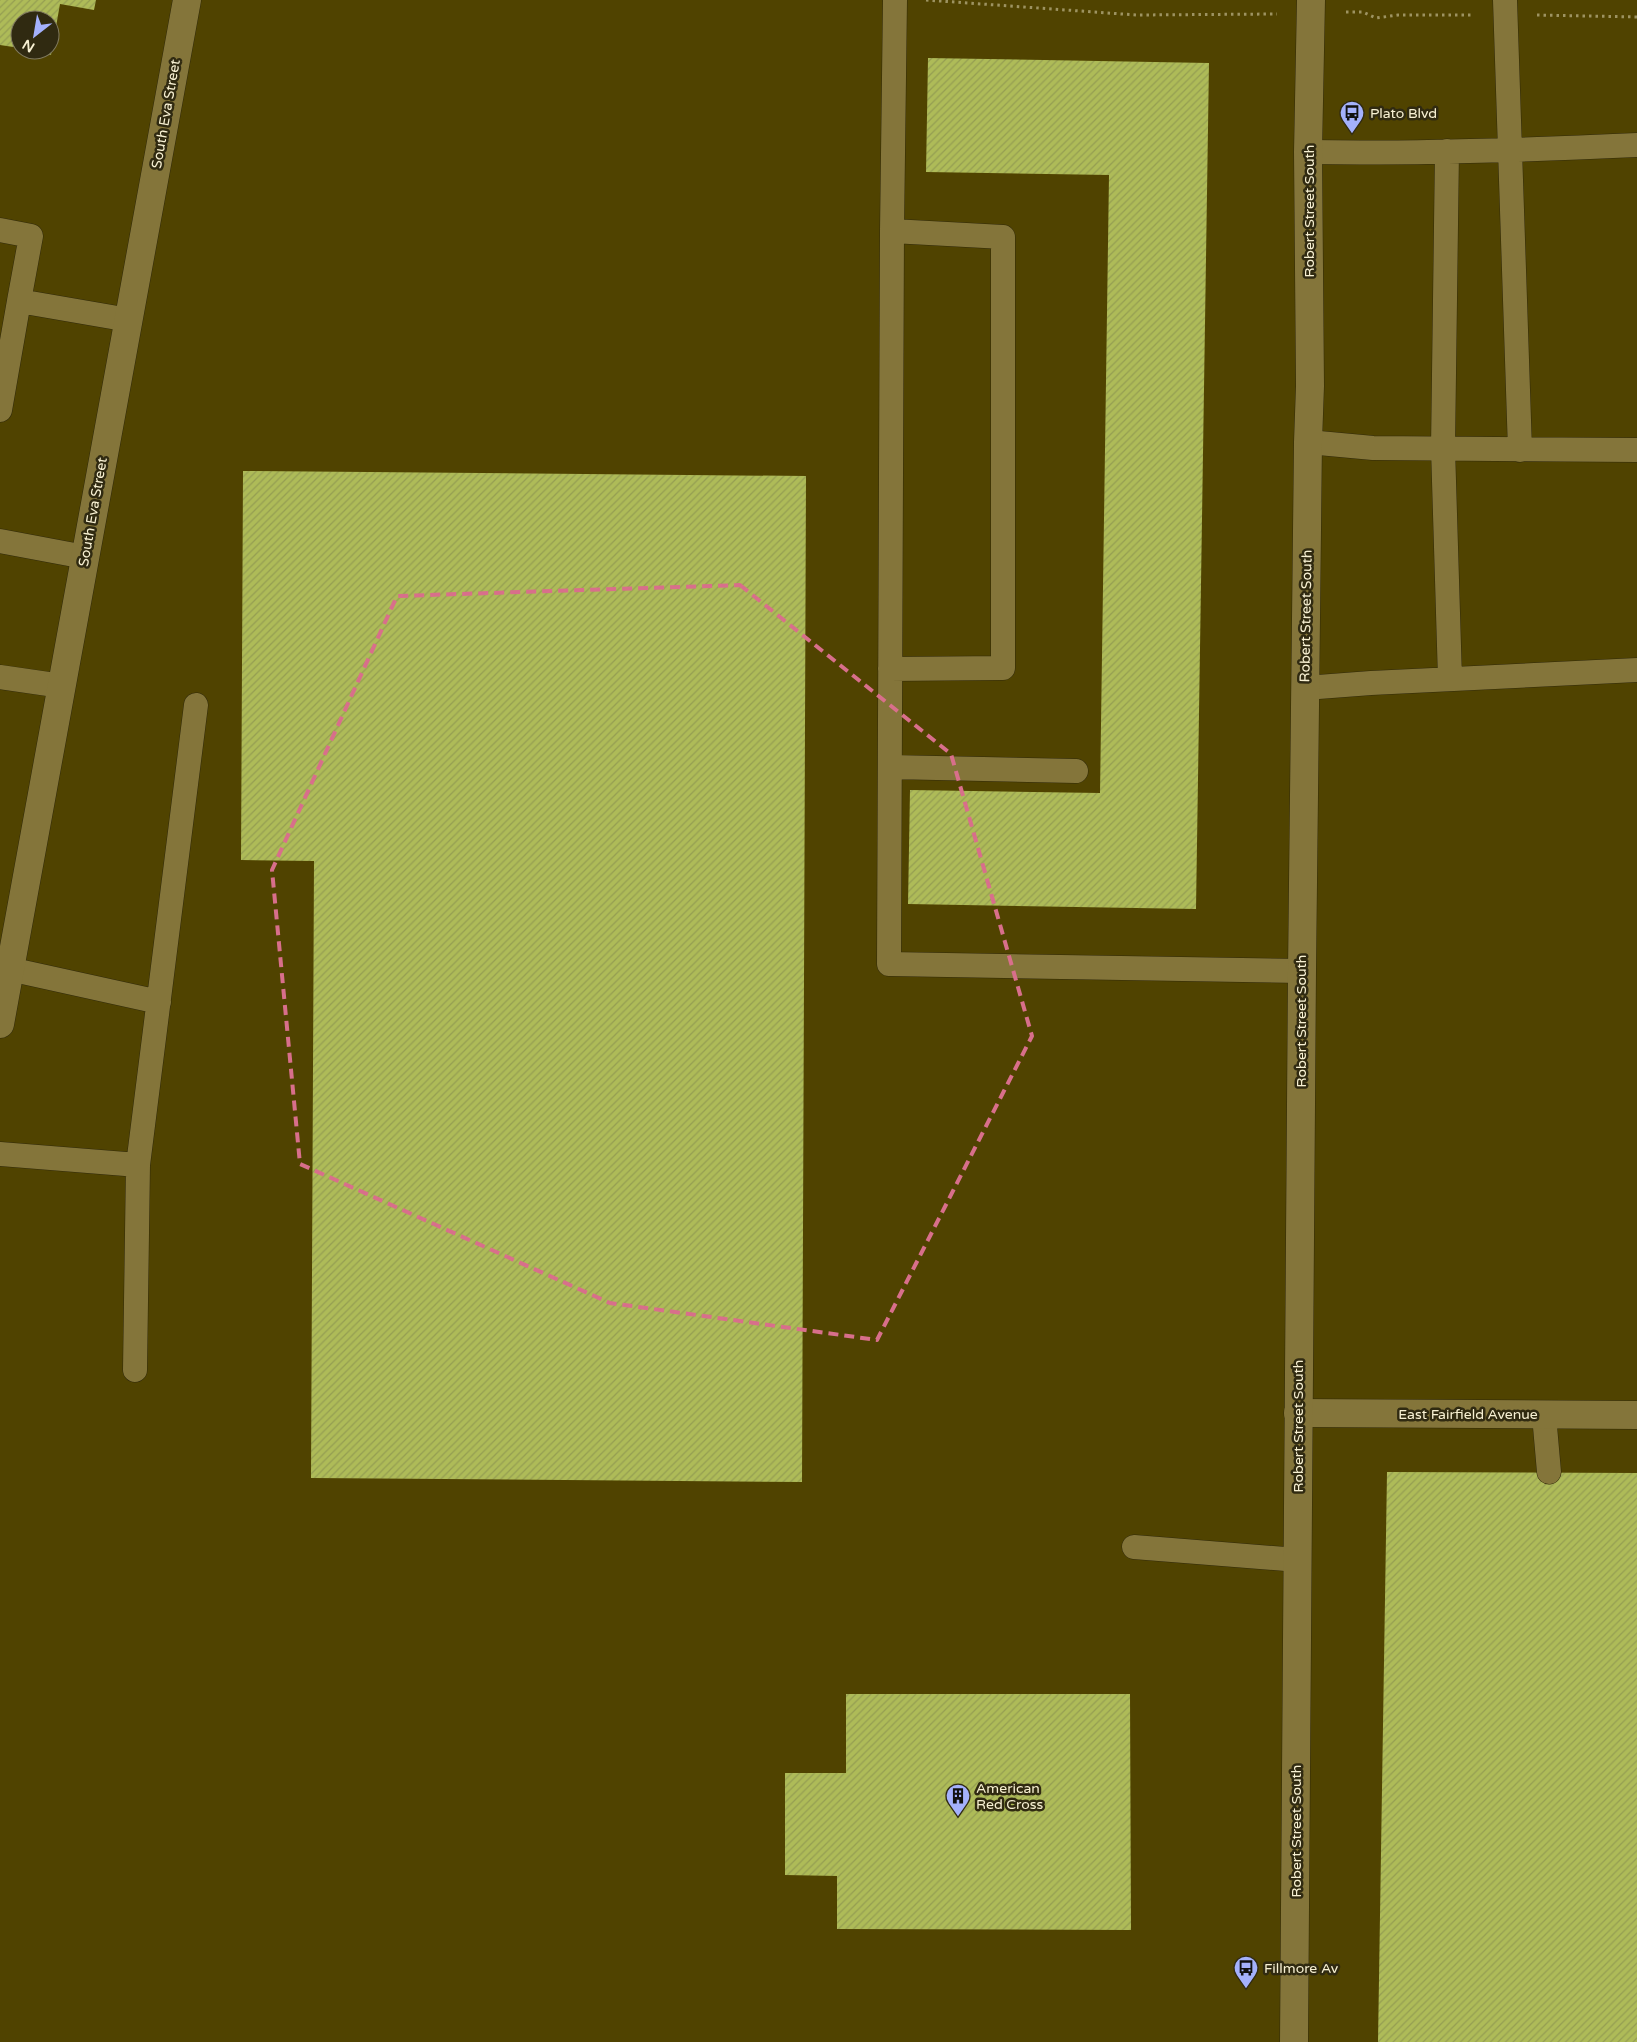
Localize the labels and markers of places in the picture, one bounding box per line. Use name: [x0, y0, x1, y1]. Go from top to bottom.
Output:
bus stop icon: Plato Blvd: [1339, 100, 1365, 134]
place label: Plato Blvd: [1370, 105, 1437, 122]
place label: American Red Cross: [976, 1780, 1043, 1813]
building icon: American Red Cross: [945, 1783, 971, 1817]
bus stop icon: Fillmore Av: [1233, 1955, 1259, 1989]
place label: Fillmore Av: [1264, 1960, 1339, 1977]

